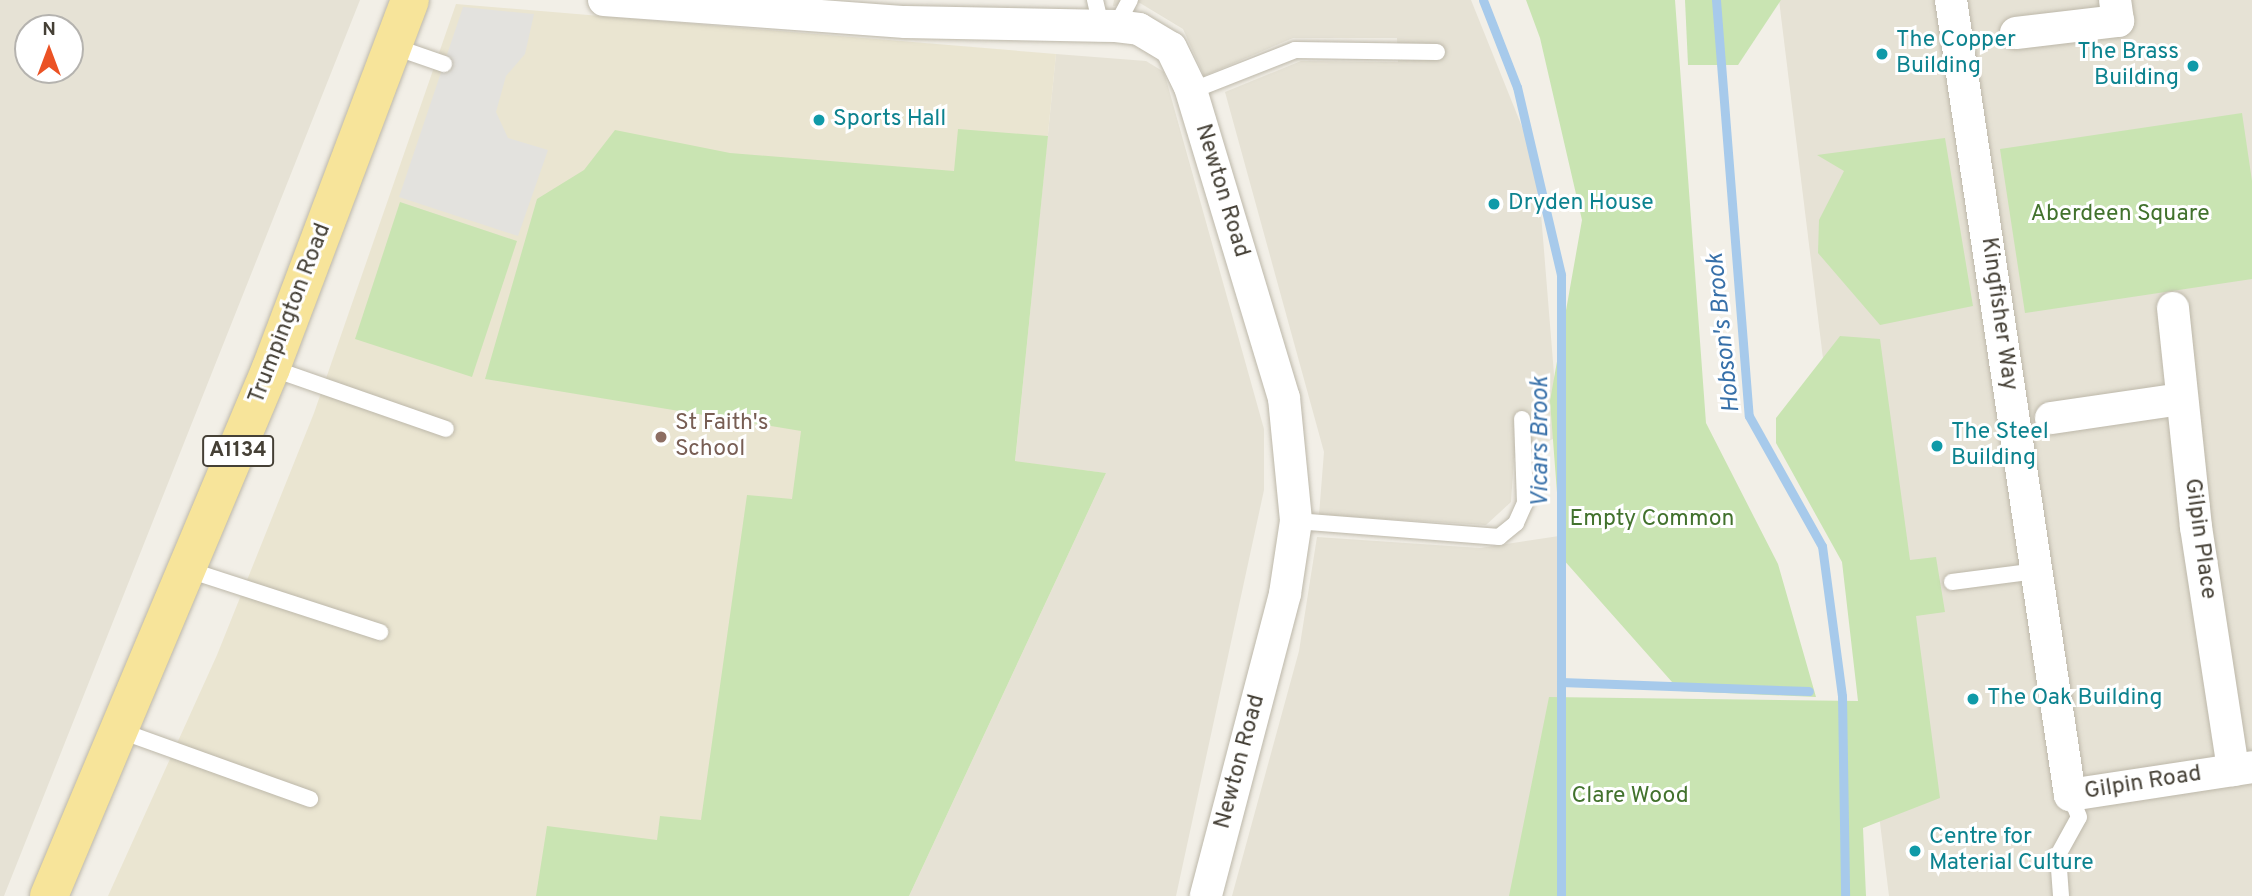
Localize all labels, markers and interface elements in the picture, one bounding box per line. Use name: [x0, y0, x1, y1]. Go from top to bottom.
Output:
north arrow: [14, 14, 84, 84]
text: N: [42, 18, 56, 42]
place label: The Copper Building: [1896, 27, 2016, 81]
place label: The Brass Building: [2077, 39, 2179, 93]
marker: The Copper Building: [1874, 46, 1890, 62]
marker: The Brass Building: [2185, 58, 2201, 74]
place label: Sports Hall: [833, 106, 946, 134]
marker: Sports Hall: [811, 112, 827, 128]
street label: Newton Road: [1188, 121, 1254, 261]
place label: Dryden House: [1508, 190, 1654, 218]
marker: Dryden House: [1486, 196, 1502, 212]
park label: Aberdeen Square: [2030, 201, 2210, 229]
street label: Trumpington Road: [244, 220, 338, 408]
street label: Kingfisher Way: [1974, 235, 2022, 393]
water label: Hobson's Brook: [1702, 252, 1748, 414]
water label: Vicars Brook: [1528, 376, 1556, 508]
place label: St Faith's School: [675, 410, 769, 464]
place label: The Steel Building: [1951, 419, 2049, 473]
marker: St Faith's School: [653, 429, 669, 445]
road number: A1134: [201, 434, 275, 468]
marker: The Steel Building: [1929, 438, 1945, 454]
street label: Gilpin Place: [2177, 477, 2221, 601]
park label: Empty Common: [1569, 506, 1735, 534]
place label: The Oak Building: [1987, 685, 2162, 713]
marker: The Oak Building: [1965, 691, 1981, 707]
street label: Newton Road: [1210, 692, 1272, 832]
street label: Gilpin Road: [2083, 761, 2203, 807]
park label: Clare Wood: [1571, 783, 1689, 811]
place label: Centre for Material Culture: [1929, 824, 2094, 878]
marker: Centre for Material Culture: [1907, 843, 1923, 859]

